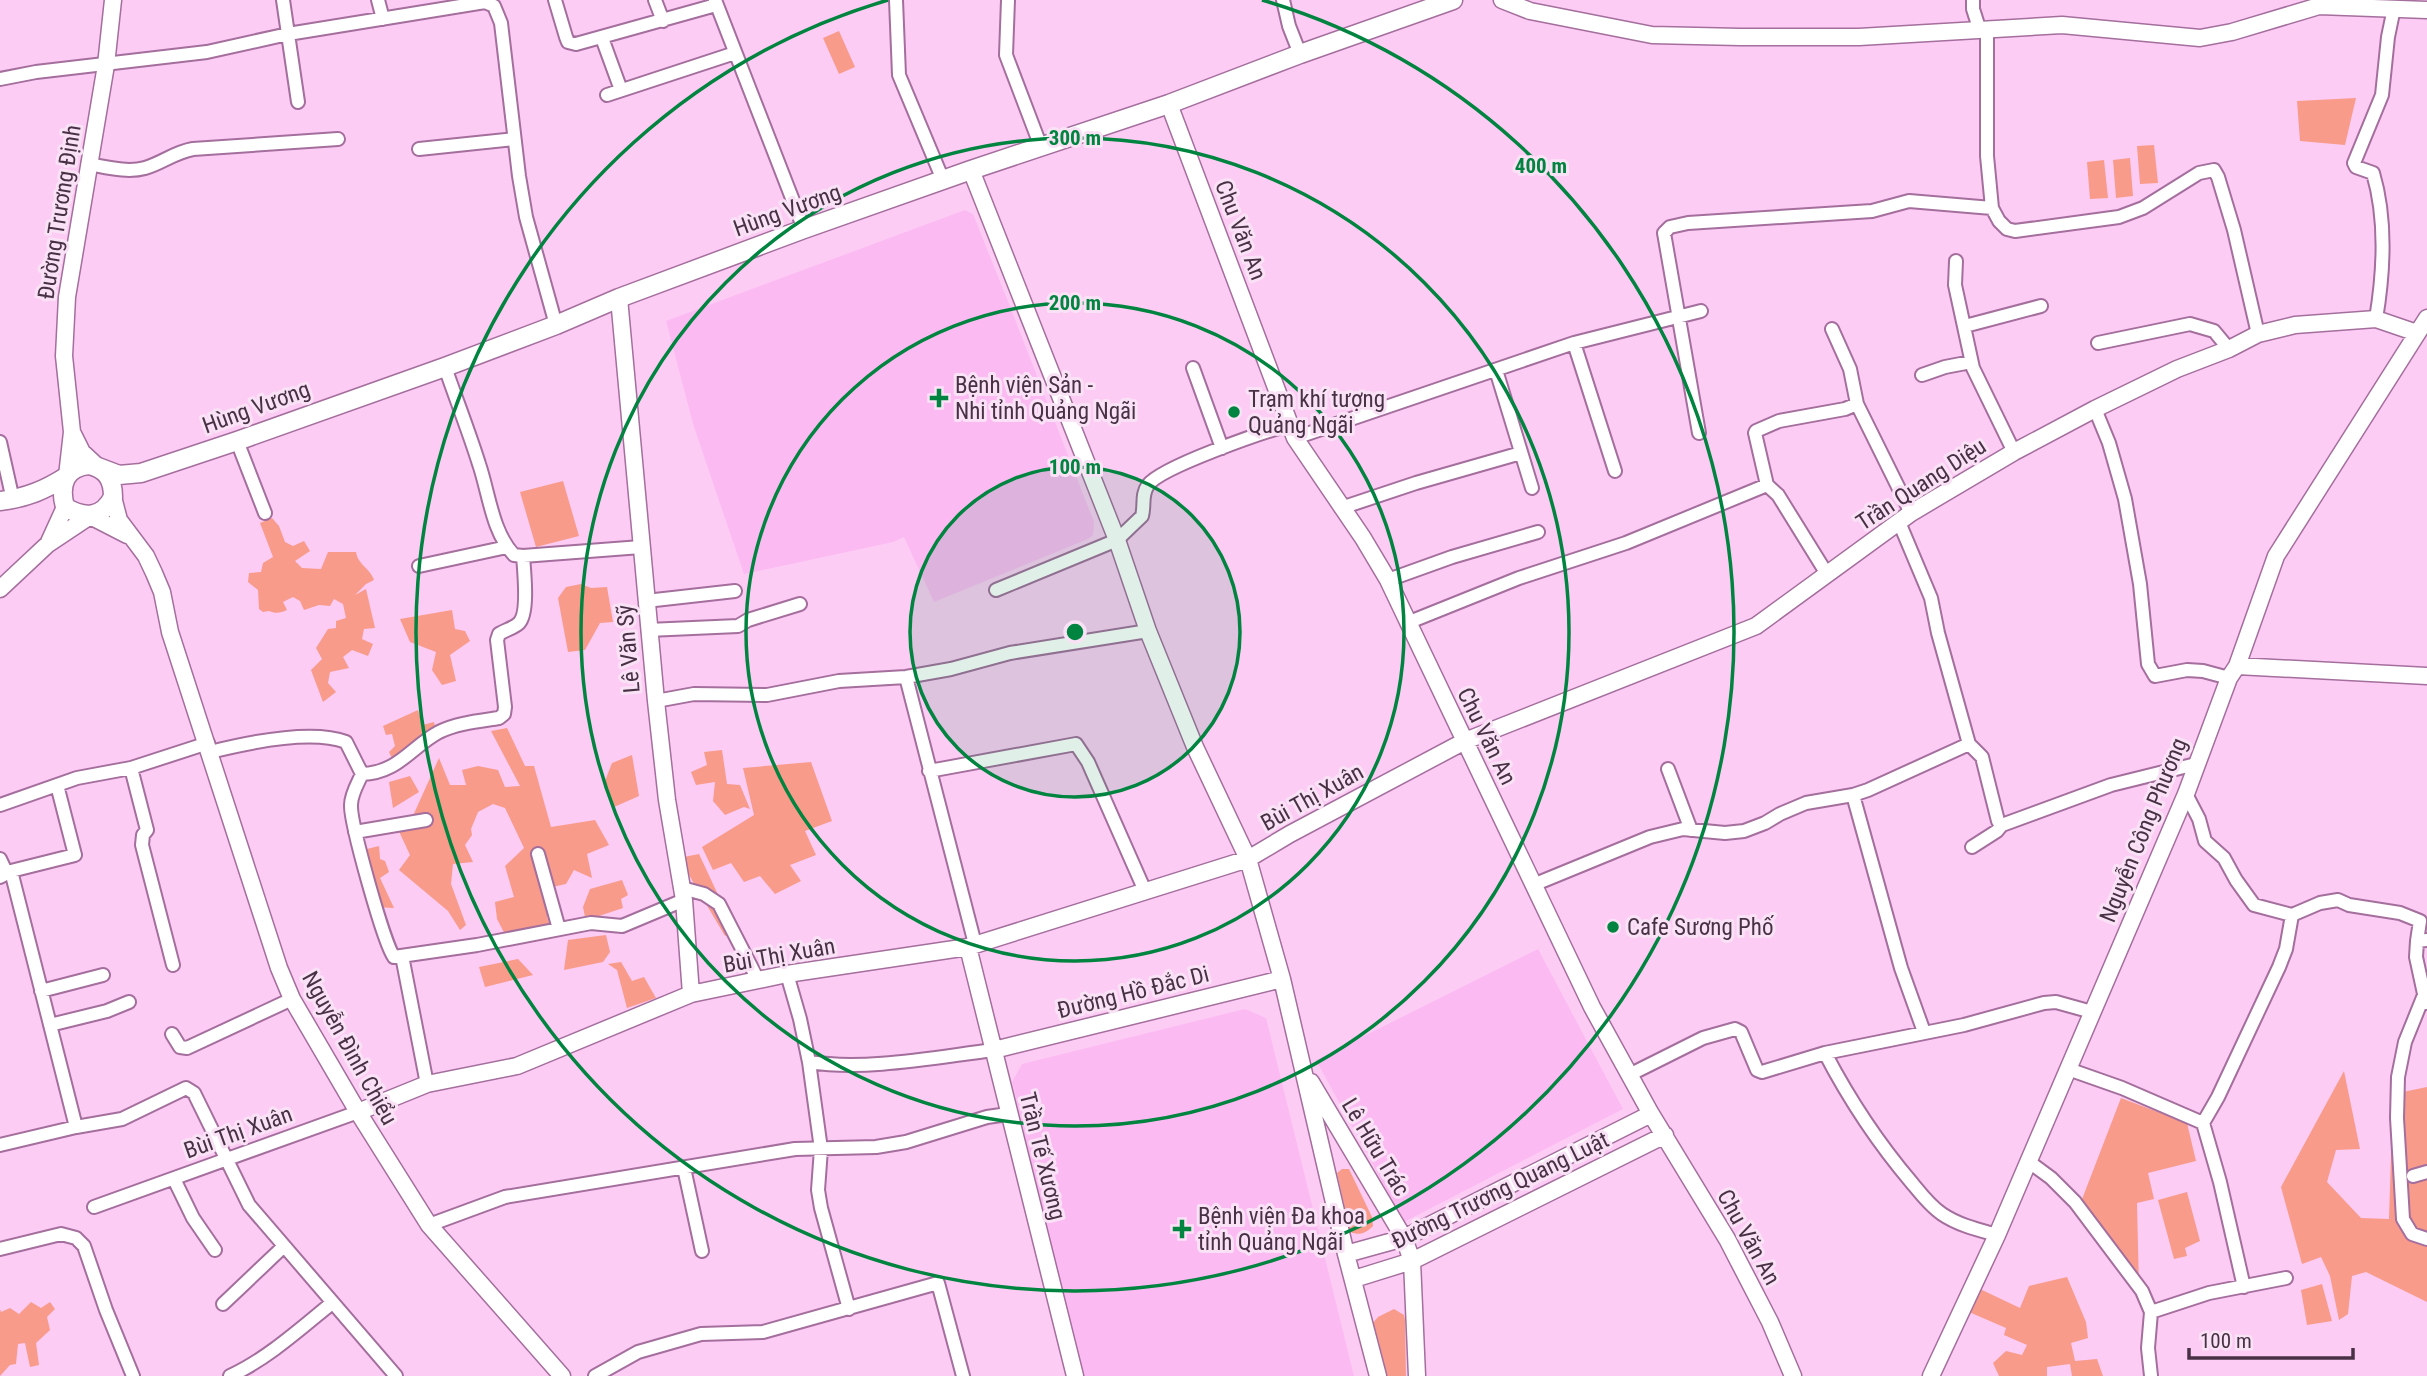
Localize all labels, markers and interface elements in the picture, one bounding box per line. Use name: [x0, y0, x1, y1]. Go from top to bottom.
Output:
street label: Đường Trương Định: [32, 123, 87, 301]
text: 300 m: [1049, 126, 1101, 150]
text: 400 m: [1515, 154, 1567, 178]
street label: Chu Văn An: [1209, 176, 1272, 284]
street label: Hùng Vương: [730, 179, 845, 242]
text: 200 m: [1049, 291, 1101, 315]
place label: Bệnh viện Sản - Nhi tỉnh Quảng Ngãi: [955, 372, 1136, 425]
street label: Hùng Vương: [199, 376, 314, 439]
place label: Trạm khí tượng Quảng Ngãi: [1248, 386, 1385, 439]
marker: Bệnh viện Sản - Nhi tỉnh Quảng Ngãi: [929, 388, 949, 408]
marker: Trạm khí tượng Quảng Ngãi: [1226, 404, 1242, 420]
street label: Trần Quang Diệu: [1851, 432, 1991, 536]
text: 100 m: [1049, 455, 1101, 479]
street label: Lê Văn Sỹ: [611, 603, 646, 694]
centre of rings: [1063, 620, 1087, 644]
street label: Chu Văn An: [1451, 683, 1522, 789]
street label: Nguyễn Công Phương: [2094, 734, 2193, 926]
street label: Bùi Thị Xuân: [1256, 758, 1368, 837]
place label: Cafe Sương Phố: [1627, 914, 1774, 941]
marker: Cafe Sương Phố: [1605, 919, 1621, 935]
street label: Bùi Thị Xuân: [721, 932, 837, 979]
street label: Đường Hồ Đắc Di: [1054, 961, 1212, 1024]
street label: Nguyễn Đình Chiểu: [296, 967, 403, 1130]
street label: Trần Tế Xương: [1014, 1089, 1071, 1223]
street label: Lê Hữu Trác: [1336, 1094, 1415, 1201]
street label: Bùi Thị Xuân: [180, 1100, 296, 1165]
street label: Đường Trương Quang Luật: [1387, 1126, 1613, 1255]
street label: Chu Văn An: [1711, 1185, 1786, 1290]
place label: Bệnh viện Đa khoa tỉnh Quảng Ngãi: [1198, 1203, 1365, 1256]
marker: Bệnh viện Đa khoa tỉnh Quảng Ngãi: [1172, 1219, 1192, 1239]
scale bar: [2189, 1316, 2354, 1360]
text: 100 m: [2200, 1329, 2252, 1353]

